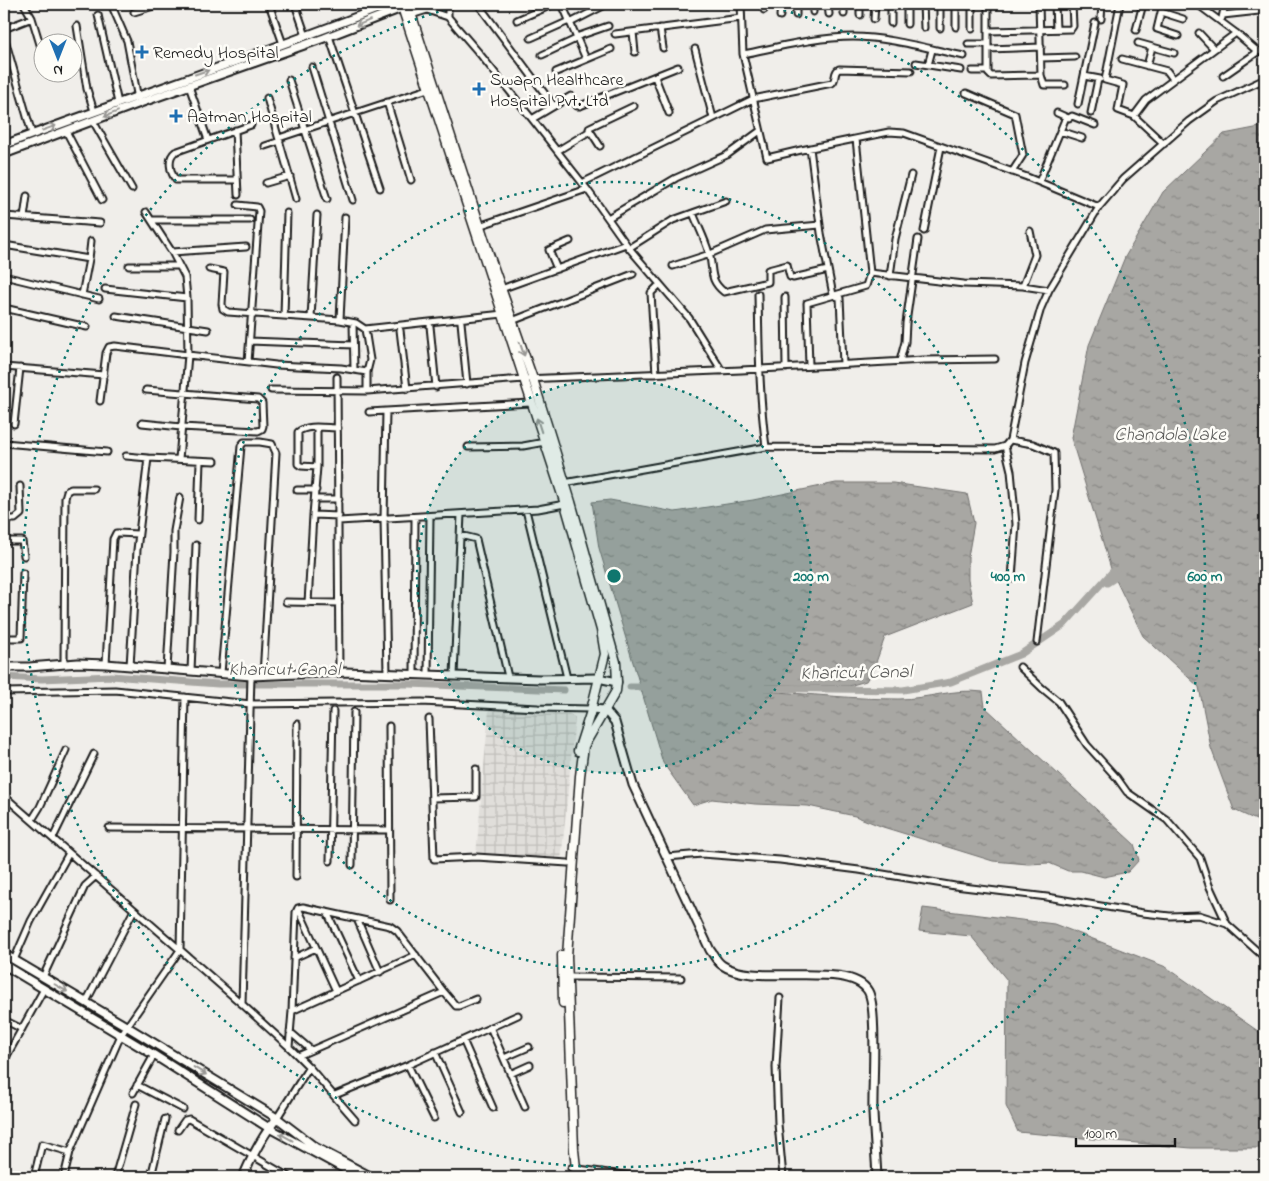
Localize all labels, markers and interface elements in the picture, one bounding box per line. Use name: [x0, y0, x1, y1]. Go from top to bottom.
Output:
one-way arrow: [356, 19, 371, 28]
north arrow: [32, 32, 82, 82]
place label: Remedy Hospital: [153, 41, 278, 67]
marker: Remedy Hospital: [135, 45, 149, 59]
text: N: [53, 59, 63, 80]
one-way arrow: [194, 67, 209, 76]
place label: Swapn Healthcare Hospital Pvt. Ltd: [490, 68, 624, 115]
marker: Swapn Healthcare Hospital Pvt. Ltd: [472, 82, 486, 96]
place label: Aatman Hospital: [187, 105, 312, 131]
marker: Aatman Hospital: [169, 109, 183, 123]
one-way arrow: [104, 110, 120, 119]
one-way arrow: [41, 123, 57, 132]
one-way arrow: [518, 341, 527, 356]
one-way arrow: [534, 418, 543, 434]
water label: Chandola Lake: [1114, 422, 1227, 449]
text: 200 m: [792, 566, 829, 588]
text: 400 m: [990, 566, 1026, 588]
text: 600 m: [1187, 566, 1223, 588]
centre of rings: [605, 567, 623, 585]
water label: Kharicut Canal: [228, 657, 343, 684]
water label: Kharicut Canal: [800, 659, 915, 688]
one-way arrow: [53, 983, 67, 993]
one-way arrow: [193, 1067, 207, 1077]
scale bar: [1076, 1116, 1175, 1148]
text: 100 m: [1084, 1123, 1117, 1145]
one-way arrow: [279, 1132, 294, 1141]

